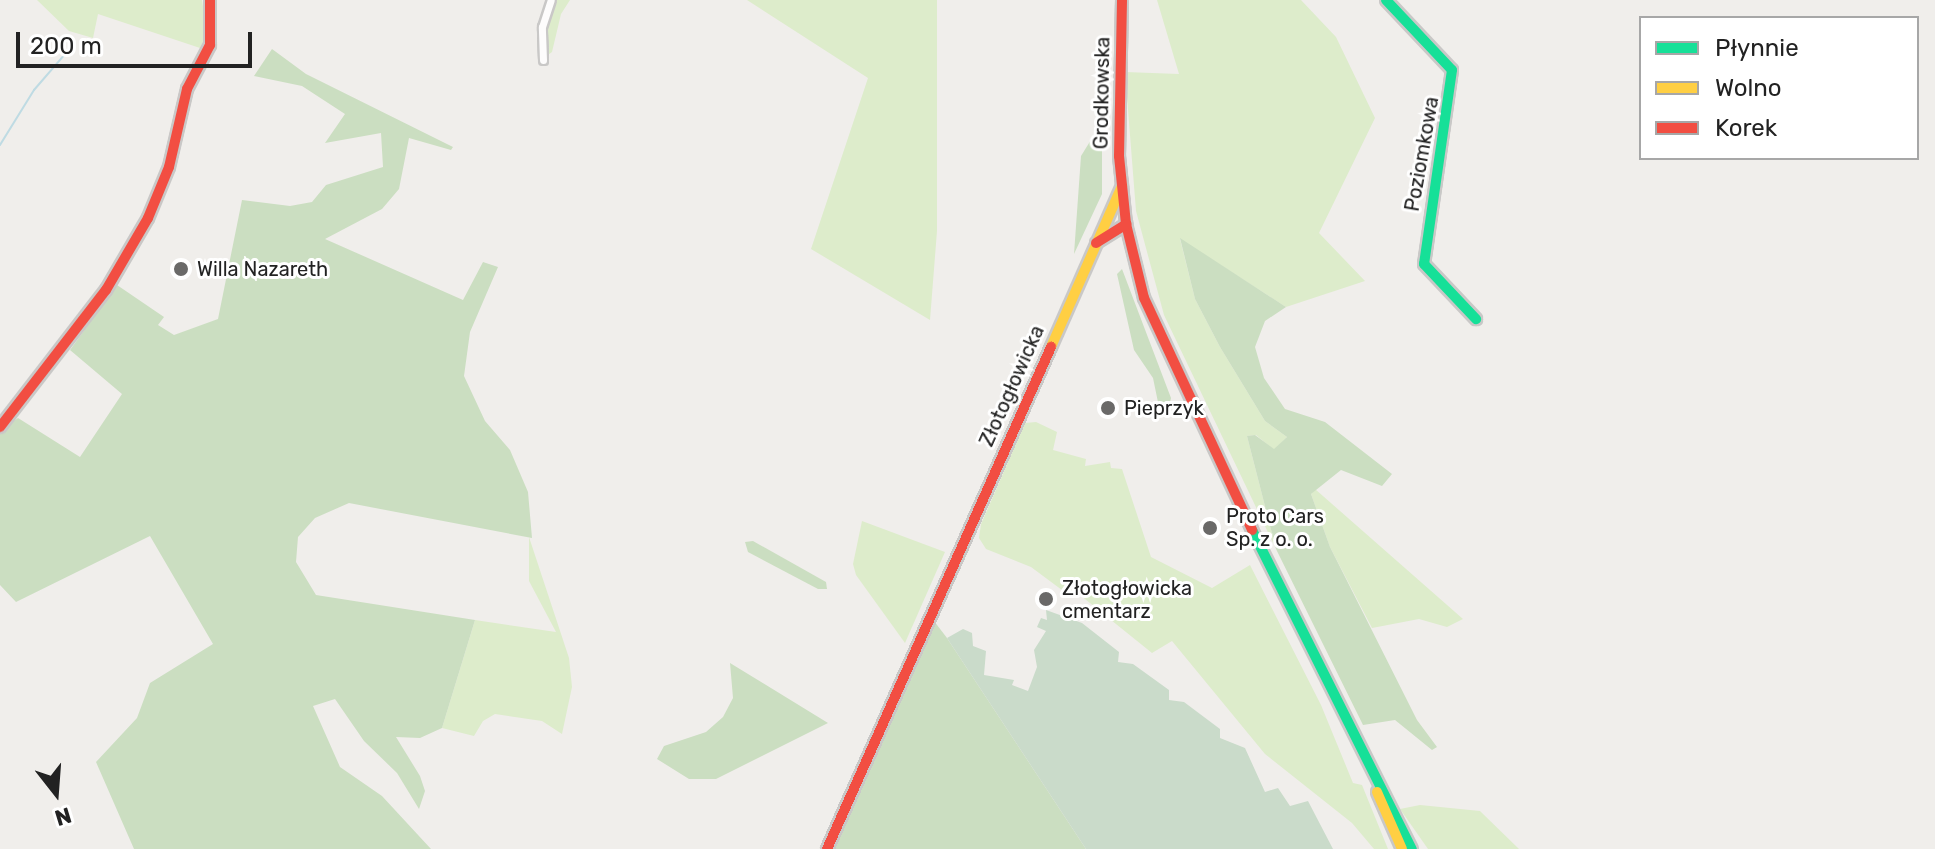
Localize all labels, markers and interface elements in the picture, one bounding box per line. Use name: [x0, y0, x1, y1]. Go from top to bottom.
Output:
scale bar: [20, 16, 256, 66]
legend: [1639, 16, 1919, 160]
text: 200 m: [30, 32, 102, 60]
text: Płynnie: [1715, 34, 1799, 62]
street label: Grodkowska: [1089, 37, 1115, 149]
text: Wolno: [1715, 74, 1782, 102]
street label: Poziomkowa: [1400, 95, 1444, 213]
text: Korek: [1715, 114, 1777, 142]
place label: Willa Nazareth: [197, 257, 328, 281]
marker: Willa Nazareth: [172, 260, 190, 278]
street label: Złotogłowicka: [975, 322, 1049, 450]
place label: Pieprzyk: [1124, 396, 1204, 420]
marker: Pieprzyk: [1099, 399, 1117, 417]
place label: Proto Cars Sp. z o. o.: [1226, 504, 1324, 551]
marker: Proto Cars Sp. z o. o.: [1201, 519, 1219, 537]
place label: Złotogłowicka cmentarz: [1062, 576, 1192, 623]
marker: Złotogłowicka cmentarz: [1037, 590, 1055, 608]
north arrow: [16, 753, 96, 833]
text: N: [52, 801, 75, 832]

